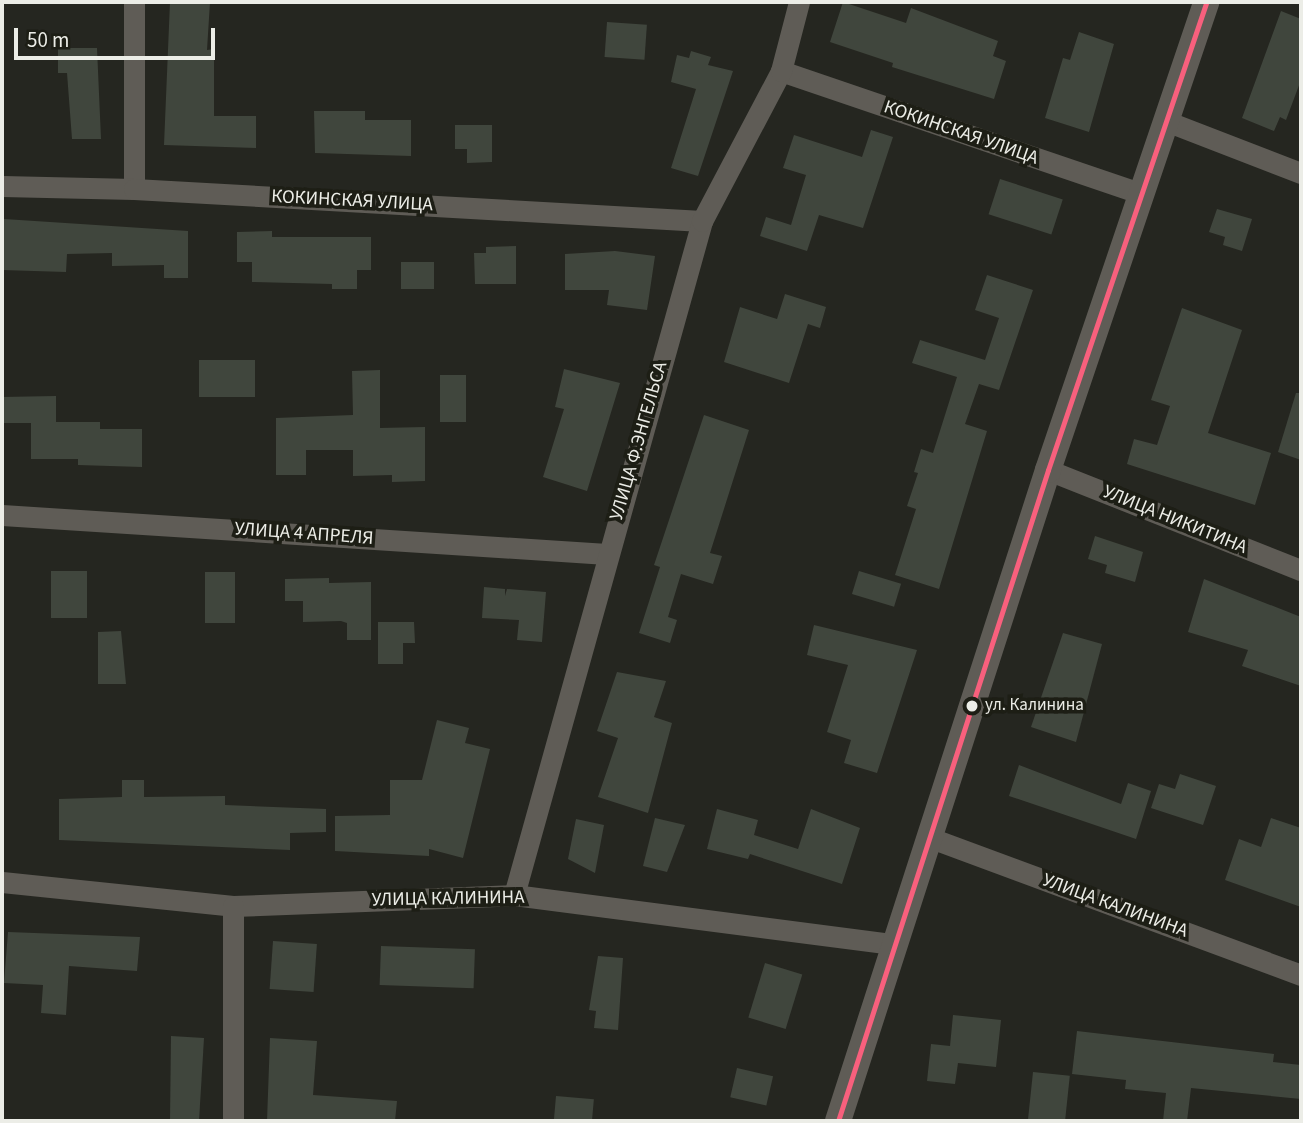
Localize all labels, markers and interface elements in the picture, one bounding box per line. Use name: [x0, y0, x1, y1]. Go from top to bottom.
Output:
scale bar: [18, 14, 219, 58]
text: 50 m: [27, 25, 69, 55]
street label: КОКИНСКАЯ УЛИЦА: [881, 96, 1041, 170]
street label: КОКИНСКАЯ УЛИЦА: [271, 185, 433, 217]
street label: УЛИЦА Ф.ЭНГЕЛЬСА: [605, 359, 673, 523]
street label: УЛИЦА НИКИТИНА: [1100, 481, 1250, 559]
street label: УЛИЦА 4 АПРЕЛЯ: [234, 518, 374, 550]
place label: ул. Калинина: [985, 696, 1084, 716]
marker: ул. Калинина: [965, 699, 979, 713]
street label: УЛИЦА КАЛИНИНА: [1039, 869, 1191, 943]
street label: УЛИЦА КАЛИНИНА: [371, 886, 525, 912]

